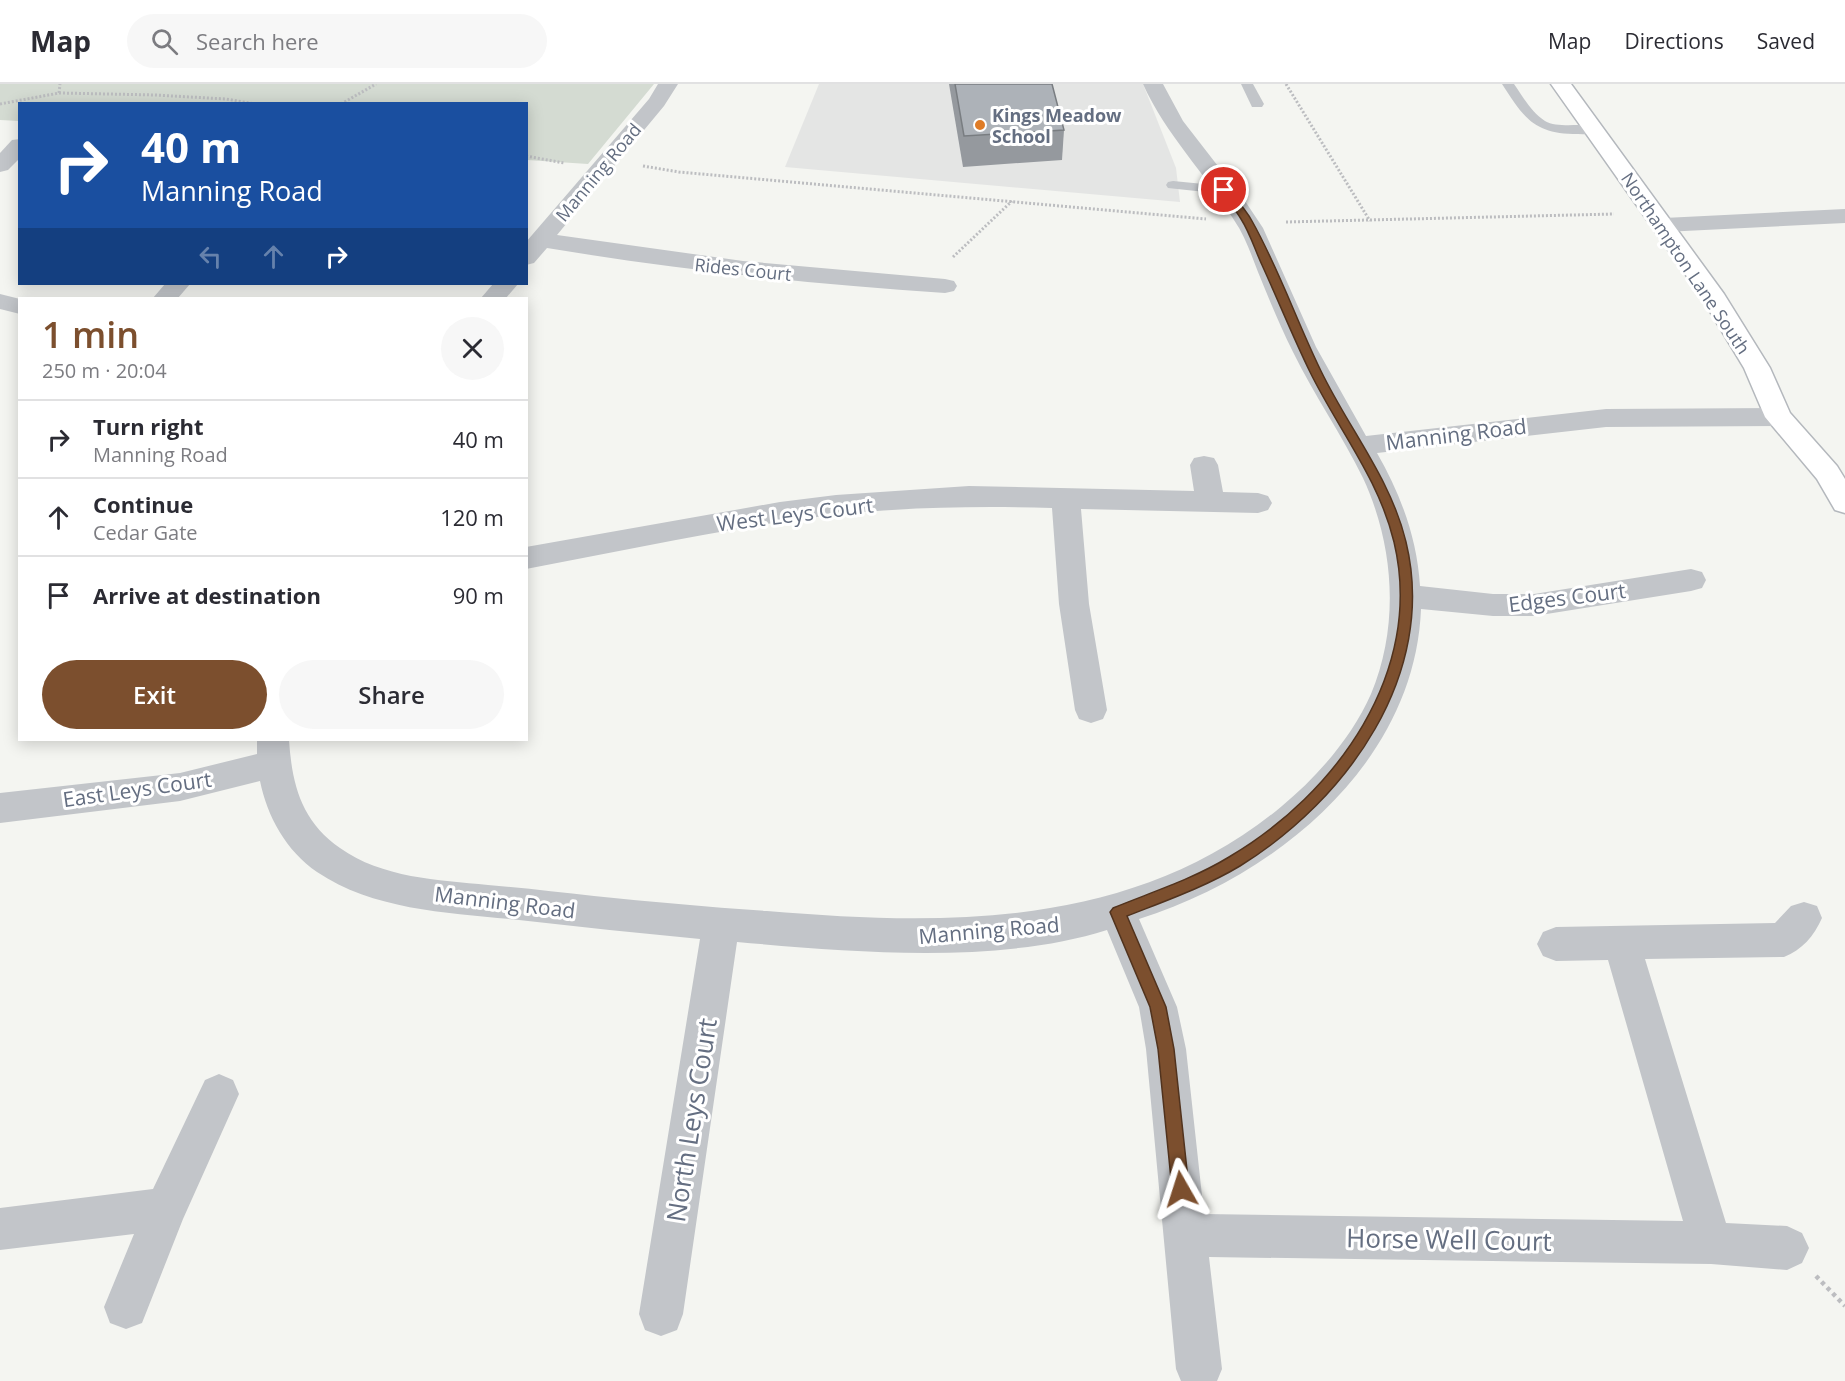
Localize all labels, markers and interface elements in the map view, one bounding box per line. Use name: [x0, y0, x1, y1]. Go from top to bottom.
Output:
search box: [127, 14, 547, 68]
text: Map: [30, 22, 91, 60]
icon: search: [148, 25, 181, 58]
text: Search here: [196, 26, 319, 56]
text: Map: [1548, 27, 1591, 55]
text: Directions: [1624, 27, 1724, 55]
text: Saved: [1757, 27, 1815, 55]
place label: Kings Meadow School: [992, 103, 1122, 148]
text: 40 m: [141, 118, 241, 175]
street label: Manning Road: [550, 118, 646, 226]
marker: Kings Meadow School: [973, 118, 987, 132]
icon: right: [42, 126, 120, 204]
pin: [1198, 164, 1249, 215]
street label: Northampton Lane South: [1616, 167, 1756, 359]
text: Manning Road: [141, 172, 323, 209]
icon: arrive: [1207, 173, 1240, 206]
icon: left: [194, 240, 227, 273]
icon: ahead: [257, 240, 290, 273]
icon: right: [320, 240, 353, 273]
street label: Rides Court: [694, 252, 792, 286]
text: 1 min: [42, 310, 139, 359]
button: close: [441, 317, 504, 380]
text: 250 m · 20:04: [42, 357, 167, 384]
text: Turn right: [93, 411, 204, 441]
street label: Manning Road: [1384, 411, 1528, 457]
icon: right: [42, 423, 75, 456]
text: 40 m: [453, 424, 504, 454]
text: Manning Road: [93, 441, 228, 468]
text: Continue: [93, 489, 193, 519]
street label: West Leys Court: [715, 490, 875, 538]
icon: ahead: [42, 501, 75, 534]
text: 120 m: [440, 502, 504, 532]
text: Cedar Gate: [93, 519, 198, 546]
street label: Edges Court: [1507, 576, 1627, 618]
icon: arrive: [42, 579, 75, 612]
text: Arrive at destination: [93, 580, 321, 610]
text: 90 m: [453, 580, 504, 610]
button: Exit: [42, 660, 267, 729]
button: Share: [279, 660, 504, 729]
street label: East Leys Court: [61, 765, 213, 813]
street label: Manning Road: [433, 879, 577, 925]
street label: Manning Road: [917, 910, 1061, 950]
street label: North Leys Court: [657, 1015, 725, 1225]
position arrow: [1149, 1157, 1213, 1221]
street label: Horse Well Court: [1346, 1219, 1552, 1259]

